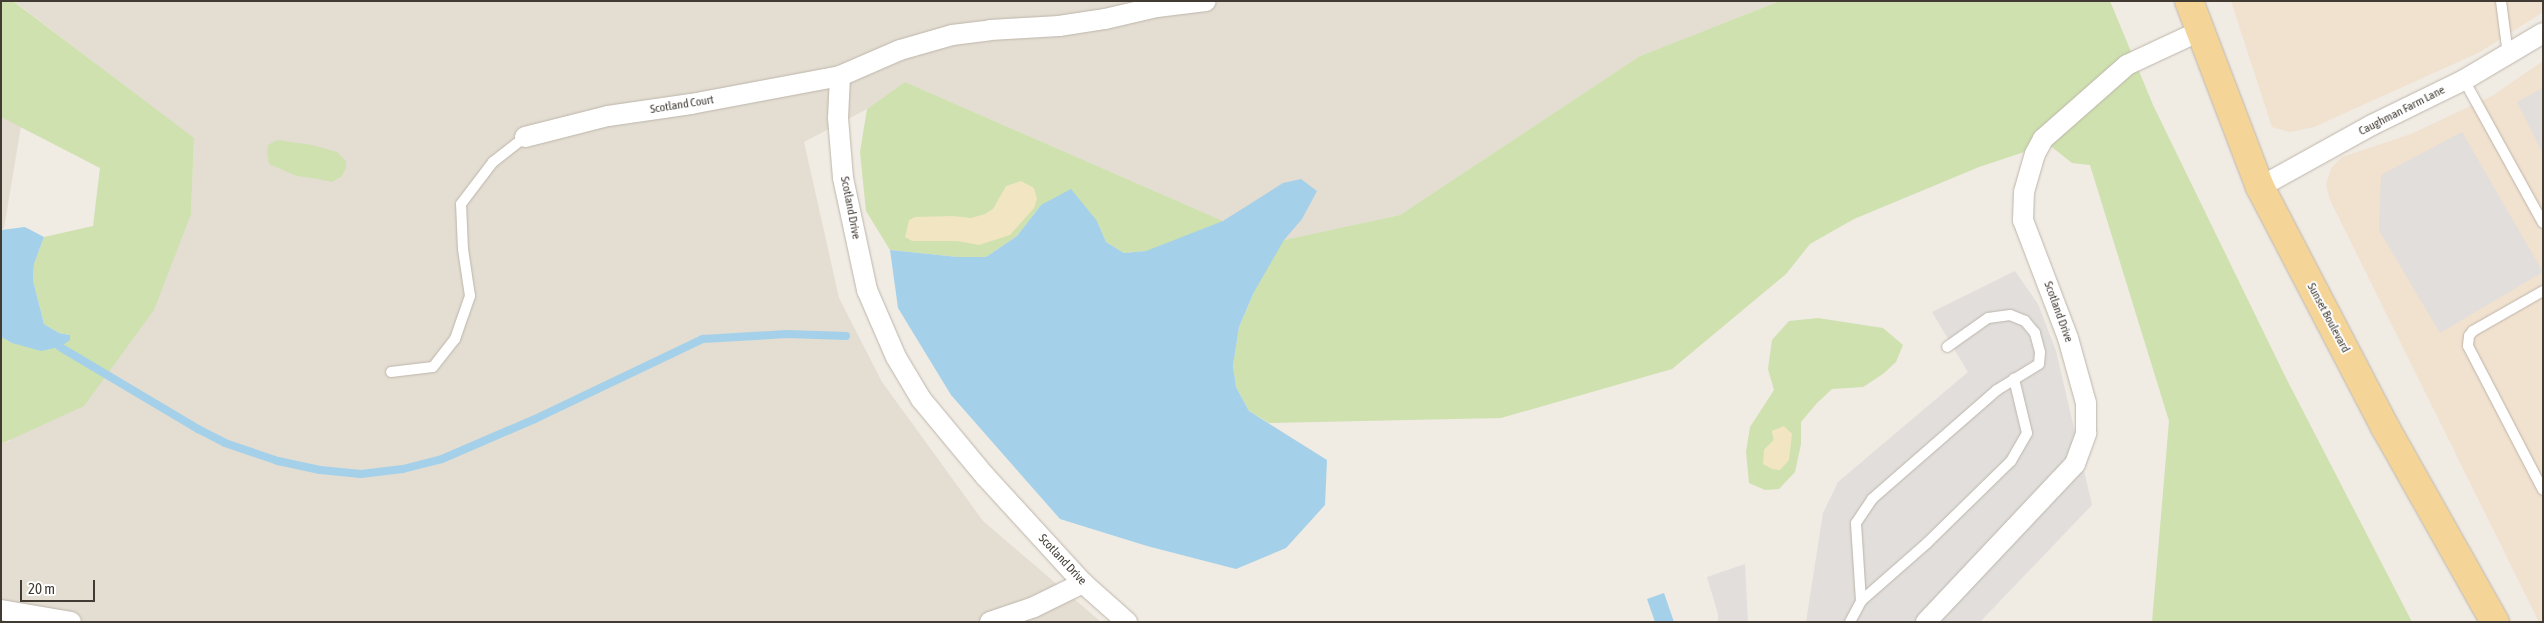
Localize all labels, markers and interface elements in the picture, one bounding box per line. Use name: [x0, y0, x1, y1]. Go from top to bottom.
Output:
street label: Caughman Farm Lane: [2356, 83, 2448, 139]
street label: Scotland Court: [649, 93, 715, 117]
street label: Scotland Drive: [837, 175, 863, 241]
street label: Scotland Drive: [2040, 280, 2076, 344]
street label: Sunset Boulevard: [2304, 281, 2352, 355]
street label: Scotland Drive: [1035, 532, 1089, 588]
scale bar: [22, 570, 98, 602]
text: 20 m: [28, 580, 55, 597]

